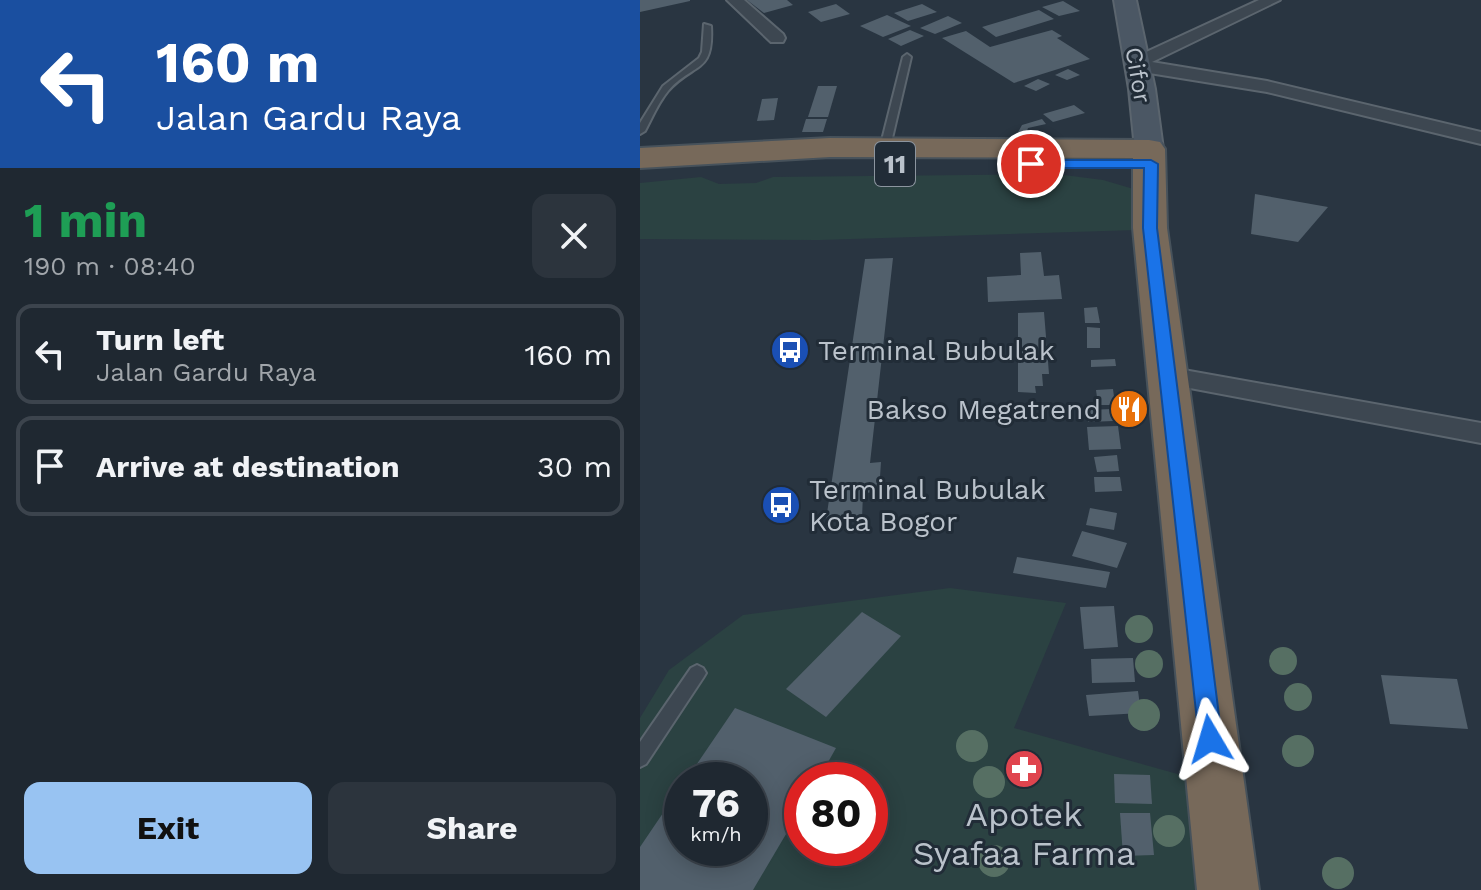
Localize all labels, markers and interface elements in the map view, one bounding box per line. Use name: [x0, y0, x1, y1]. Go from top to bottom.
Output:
text: 160 m: [156, 30, 319, 96]
icon: left: [24, 32, 128, 136]
street label: Cifor: [1119, 45, 1157, 105]
text: Jalan Gardu Raya: [156, 97, 461, 139]
pin: [997, 130, 1065, 198]
road number: 11: [875, 142, 915, 186]
icon: arrive: [1009, 142, 1053, 186]
text: 1 min: [24, 192, 147, 249]
button: close: [532, 194, 616, 278]
text: 190 m · 08:40: [24, 251, 196, 281]
text: Turn left: [96, 322, 224, 357]
bus stop icon: Terminal Bubulak: [769, 329, 811, 371]
icon: left: [28, 332, 72, 376]
place label: Terminal Bubulak: [818, 334, 1055, 367]
text: 160 m: [525, 337, 612, 372]
text: Jalan Gardu Raya: [96, 357, 317, 387]
restaurant icon: Bakso Megatrend: [1108, 388, 1150, 430]
place label: Bakso Megatrend: [866, 393, 1101, 426]
icon: arrive: [28, 444, 72, 488]
text: Arrive at destination: [96, 449, 400, 484]
text: 30 m: [537, 449, 612, 484]
place label: Terminal Bubulak Kota Bogor: [809, 473, 1046, 538]
bus stop icon: Terminal Bubulak Kota Bogor: [760, 484, 802, 526]
position arrow: [1168, 697, 1252, 781]
pharmacy icon: Apotek Syafaa Farma: [1003, 748, 1045, 790]
speed limit sign: 80: [784, 762, 888, 866]
text: 76: [692, 780, 740, 827]
button: Exit: [24, 782, 312, 874]
button: Share: [328, 782, 616, 874]
place label: Apotek Syafaa Farma: [913, 794, 1135, 873]
text: km/h: [690, 822, 742, 846]

